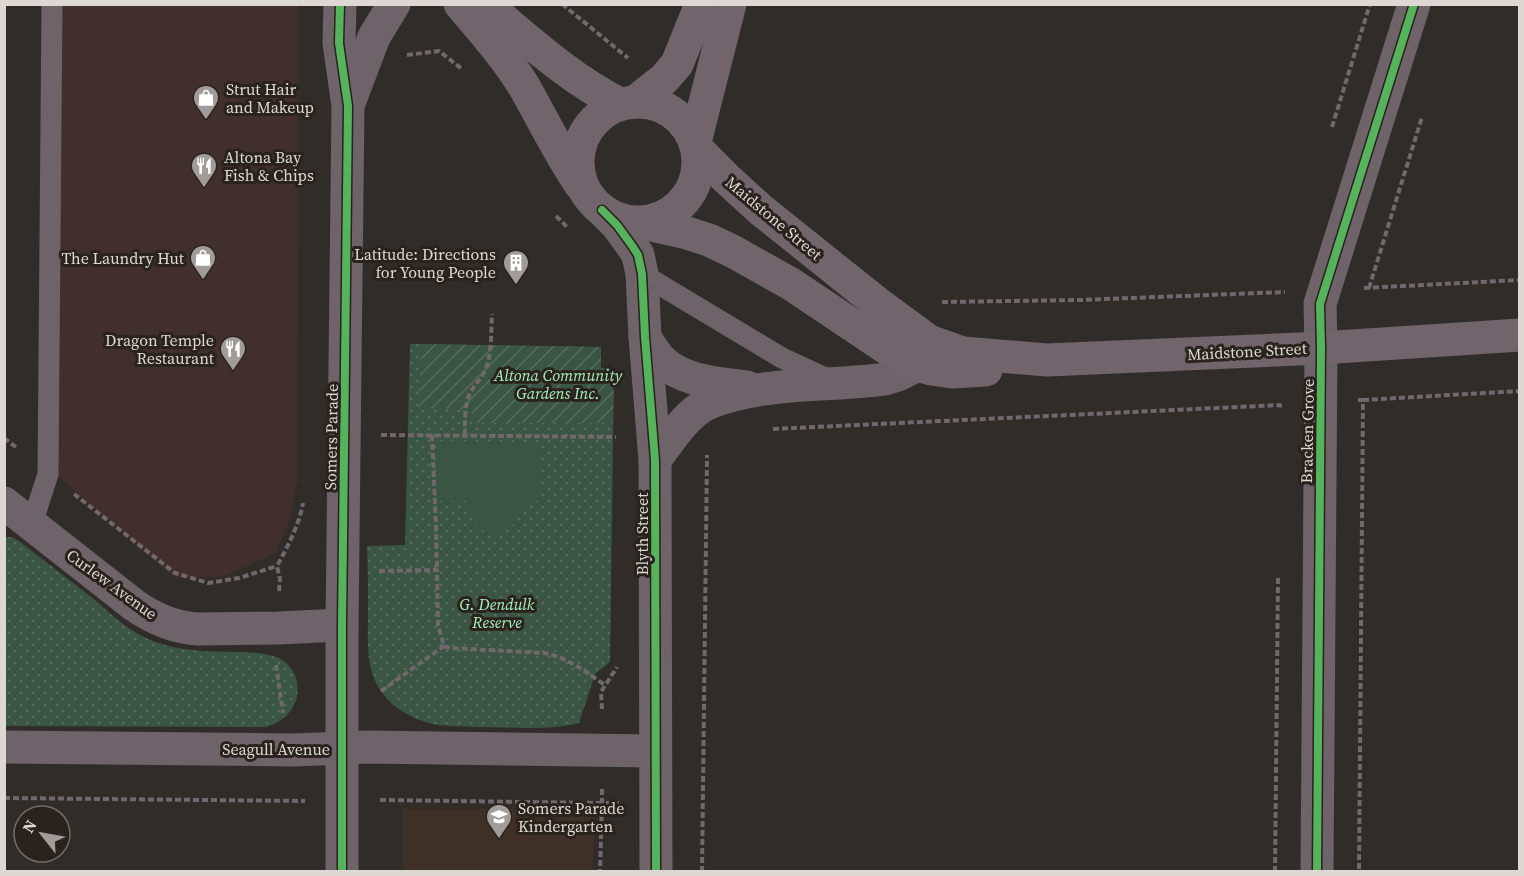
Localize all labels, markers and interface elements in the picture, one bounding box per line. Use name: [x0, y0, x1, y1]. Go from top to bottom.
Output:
place label: Strut Hair and Makeup: [226, 78, 314, 118]
shop icon: Strut Hair and Makeup: [191, 83, 221, 121]
place label: Altona Bay Fish & Chips: [224, 146, 314, 186]
restaurant icon: Altona Bay Fish & Chips: [189, 151, 219, 189]
street label: Maidstone Street: [721, 171, 828, 265]
shop icon: The Laundry Hut: [188, 243, 218, 281]
place label: Latitude: Directions for Young People: [354, 243, 496, 283]
place label: The Laundry Hut: [61, 247, 185, 269]
building icon: Latitude: Directions for Young People: [501, 248, 531, 286]
place label: Dragon Temple Restaurant: [105, 329, 215, 369]
restaurant icon: Dragon Temple Restaurant: [218, 334, 248, 372]
street label: Maidstone Street: [1187, 337, 1308, 365]
park label: Altona Community Gardens Inc.: [493, 364, 622, 404]
street label: Bracken Grove: [1295, 378, 1319, 484]
street label: Somers Parade: [319, 384, 343, 490]
street label: Blyth Street: [631, 492, 653, 575]
street label: Curlew Avenue: [62, 544, 162, 624]
park label: G. Dendulk Reserve: [460, 593, 535, 633]
street label: Seagull Avenue: [222, 738, 330, 760]
place label: Somers Parade Kindergarten: [518, 797, 624, 837]
school or university icon: Somers Parade Kindergarten: [484, 802, 514, 840]
north arrow: [12, 804, 72, 864]
text: N: [17, 815, 42, 837]

